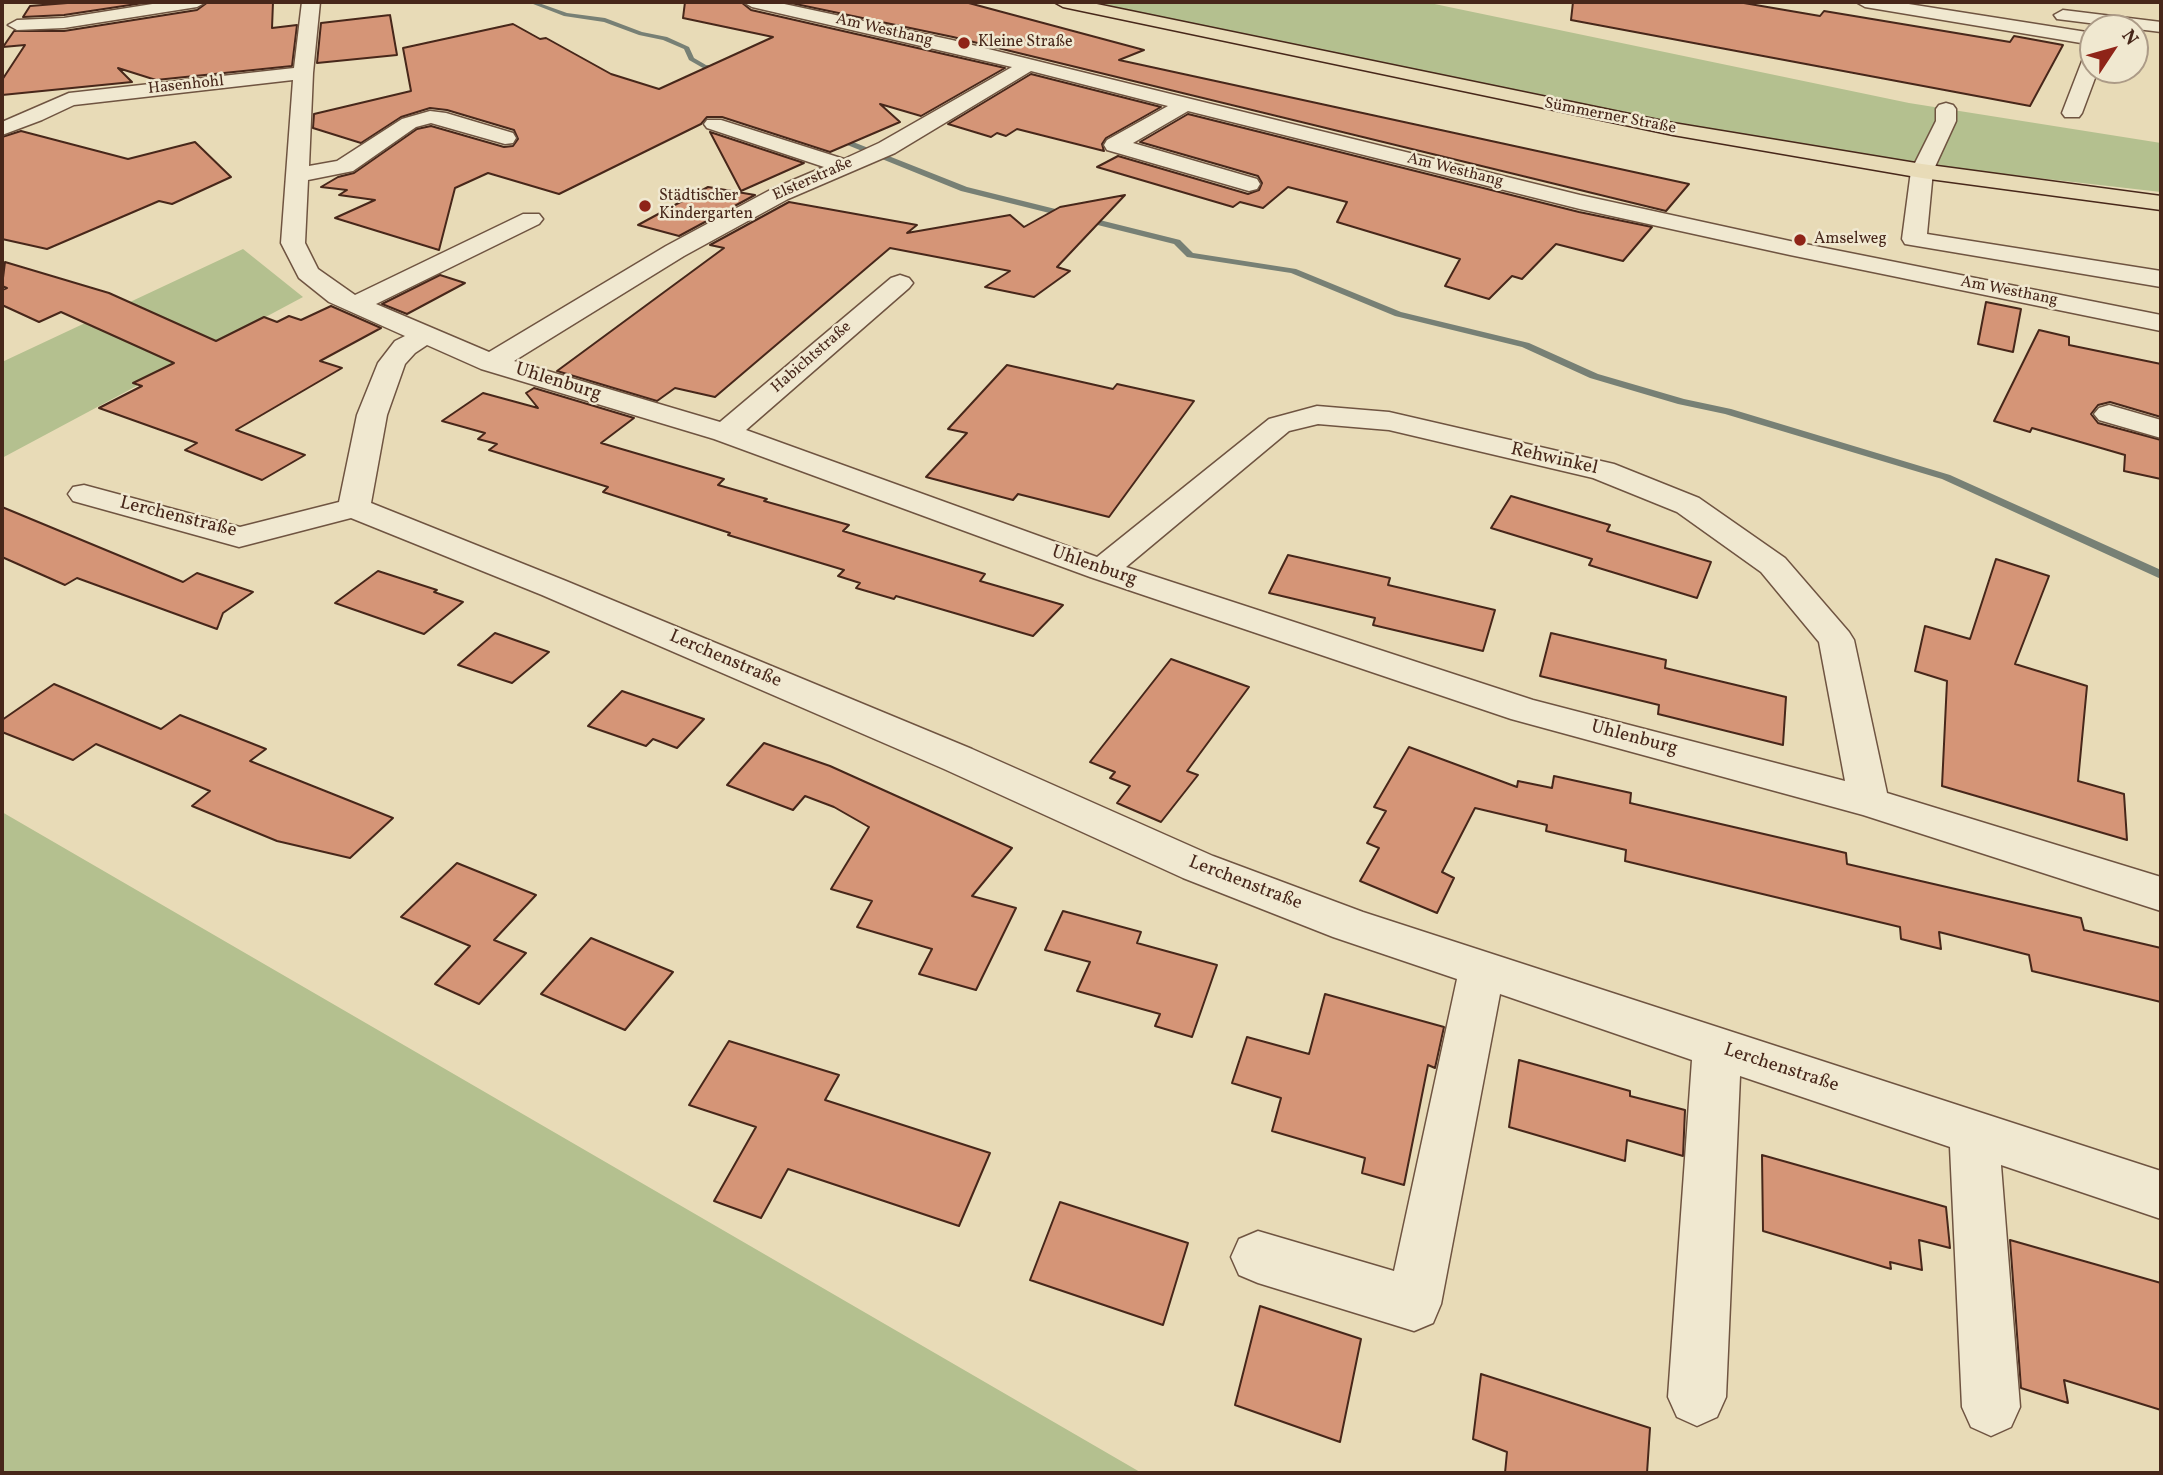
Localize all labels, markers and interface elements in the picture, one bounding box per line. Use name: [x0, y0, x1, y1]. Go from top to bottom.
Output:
street label: Am Westhang: [834, 11, 934, 51]
north arrow: [2079, 14, 2149, 84]
text: N: [2115, 25, 2144, 51]
place label: Kleine Straße: [978, 33, 1073, 53]
marker: Kleine Straße: [956, 35, 972, 51]
street label: Hasenhohl: [147, 72, 225, 100]
street label: Sümmerner Straße: [1543, 95, 1677, 139]
street label: Am Westhang: [1405, 150, 1505, 192]
street label: Elsterstraße: [770, 154, 856, 206]
place label: Städtischer Kindergarten: [659, 187, 753, 225]
marker: Städtischer Kindergarten: [637, 198, 653, 214]
place label: Amselweg: [1814, 230, 1887, 250]
marker: Amselweg: [1792, 232, 1808, 248]
street label: Am Westhang: [1959, 273, 2059, 311]
street label: Habichtstraße: [768, 318, 856, 398]
street label: Uhlenburg: [512, 359, 604, 407]
street label: Rehwinkel: [1508, 439, 1600, 481]
street label: Lerchenstraße: [117, 492, 239, 544]
street label: Uhlenburg: [1048, 542, 1140, 592]
street label: Lerchenstraße: [665, 626, 785, 694]
street label: Uhlenburg: [1588, 716, 1680, 762]
street label: Lerchenstraße: [1185, 852, 1305, 916]
street label: Lerchenstraße: [1720, 1040, 1842, 1098]

